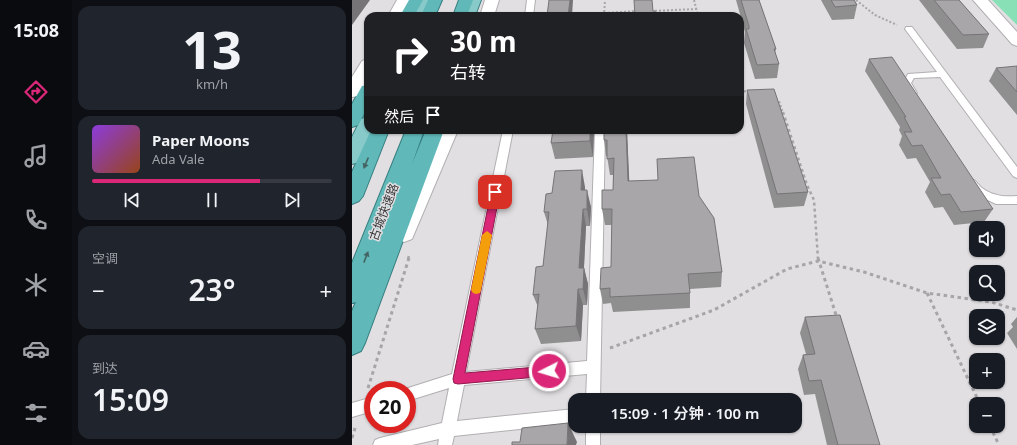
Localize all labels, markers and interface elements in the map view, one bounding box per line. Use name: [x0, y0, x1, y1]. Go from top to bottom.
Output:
text: 13: [182, 13, 242, 84]
text: 15:08: [13, 18, 59, 42]
text: 30 m: [450, 22, 517, 60]
icon: right: [384, 28, 436, 80]
text: 右转: [450, 60, 486, 84]
text: km/h: [196, 75, 228, 93]
icon: directions: [22, 78, 50, 106]
icon: arrive: [422, 104, 444, 126]
text: 然后: [384, 106, 414, 126]
text: Paper Moons: [152, 130, 250, 150]
icon: music: [22, 142, 50, 170]
text: Ada Vale: [152, 150, 205, 168]
one-way arrow: [363, 158, 369, 169]
pin: [478, 175, 512, 209]
street label: 古城快速路: [365, 181, 402, 243]
icon: arrive: [484, 181, 506, 203]
icon: previous: [121, 189, 143, 211]
icon: pause: [201, 189, 223, 211]
icon: next: [281, 189, 303, 211]
icon: phone: [22, 206, 50, 234]
map controls: [969, 221, 1005, 433]
button: sound: [969, 221, 1005, 257]
text: 空调: [92, 249, 118, 267]
one-way arrow: [364, 250, 370, 262]
button: search: [969, 265, 1005, 301]
text: 23°: [188, 269, 236, 310]
icon: climate: [22, 271, 50, 299]
text: −: [92, 275, 105, 305]
text: +: [319, 275, 332, 305]
button: layers: [969, 309, 1005, 345]
icon: car: [22, 335, 50, 363]
position arrow: [528, 350, 570, 392]
button: +: [969, 353, 1005, 389]
text: 到达: [92, 359, 118, 377]
text: 15:09: [92, 379, 169, 420]
speed limit sign: 20: [364, 381, 416, 433]
button: −: [969, 397, 1005, 433]
icon: filters: [22, 399, 50, 427]
text: 15:09 · 1 分钟 · 100 m: [611, 403, 759, 423]

